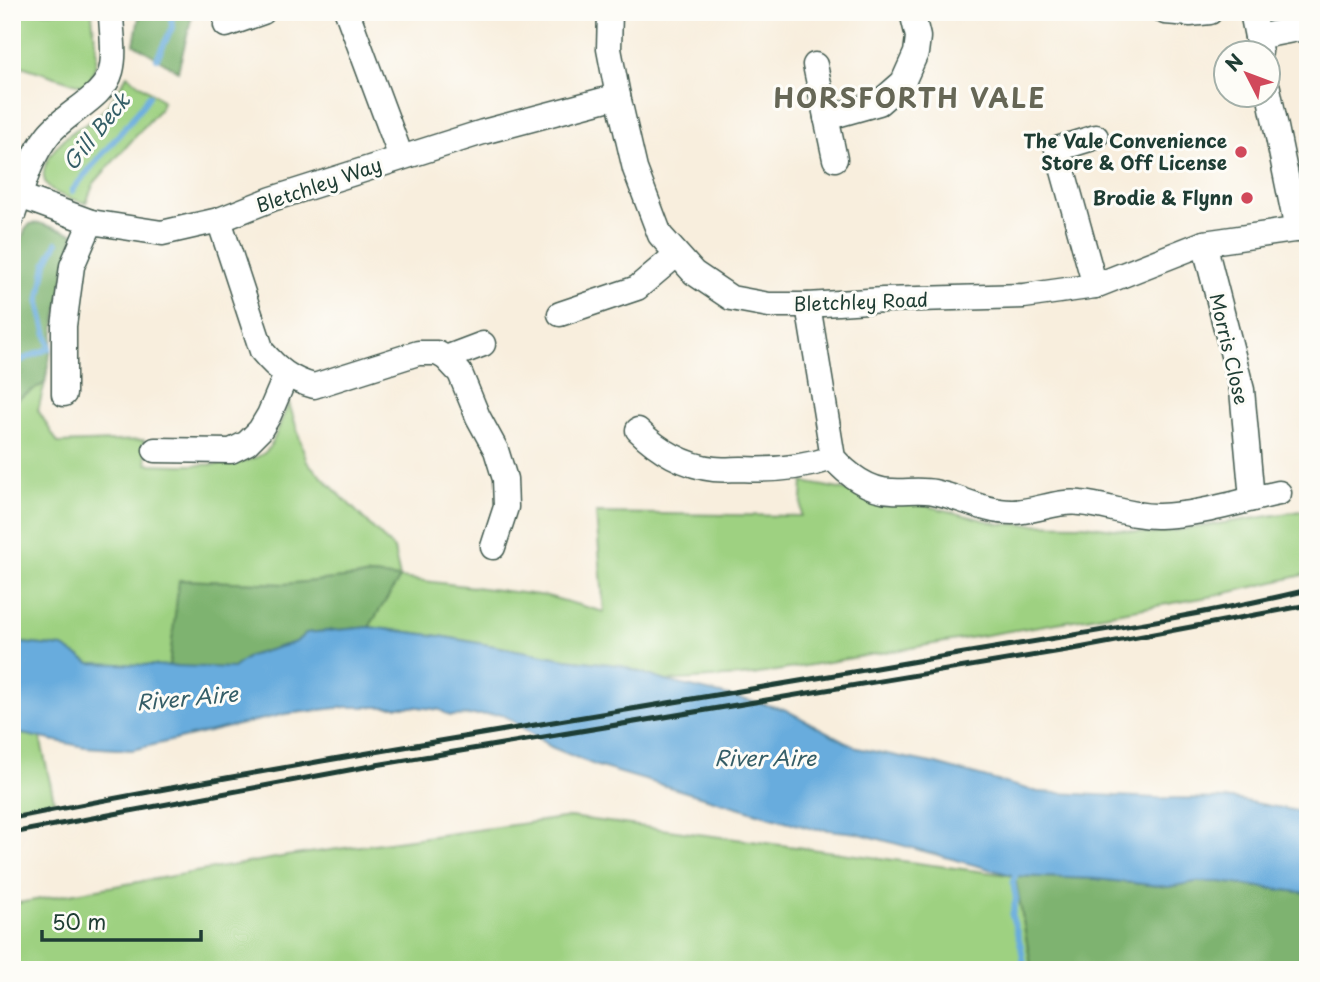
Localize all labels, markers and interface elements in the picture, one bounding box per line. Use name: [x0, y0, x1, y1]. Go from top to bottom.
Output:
north arrow: [1212, 38, 1282, 108]
text: N: [1218, 47, 1249, 77]
district label: HORSFORTH VALE: [774, 78, 1046, 117]
water label: Gill Beck: [54, 84, 138, 177]
place label: The Vale Convenience Store & Off License: [1023, 126, 1227, 176]
marker: The Vale Convenience Store & Off License: [1233, 144, 1249, 160]
street label: Bletchley Way: [252, 149, 385, 219]
place label: Brodie & Flynn: [1093, 183, 1233, 211]
marker: Brodie & Flynn: [1239, 190, 1255, 206]
street label: Bletchley Road: [793, 285, 929, 317]
street label: Morris Close: [1204, 290, 1256, 407]
water label: River Aire: [135, 676, 241, 717]
water label: River Aire: [714, 741, 818, 773]
scale bar: [42, 898, 201, 942]
text: 50 m: [52, 905, 106, 937]

